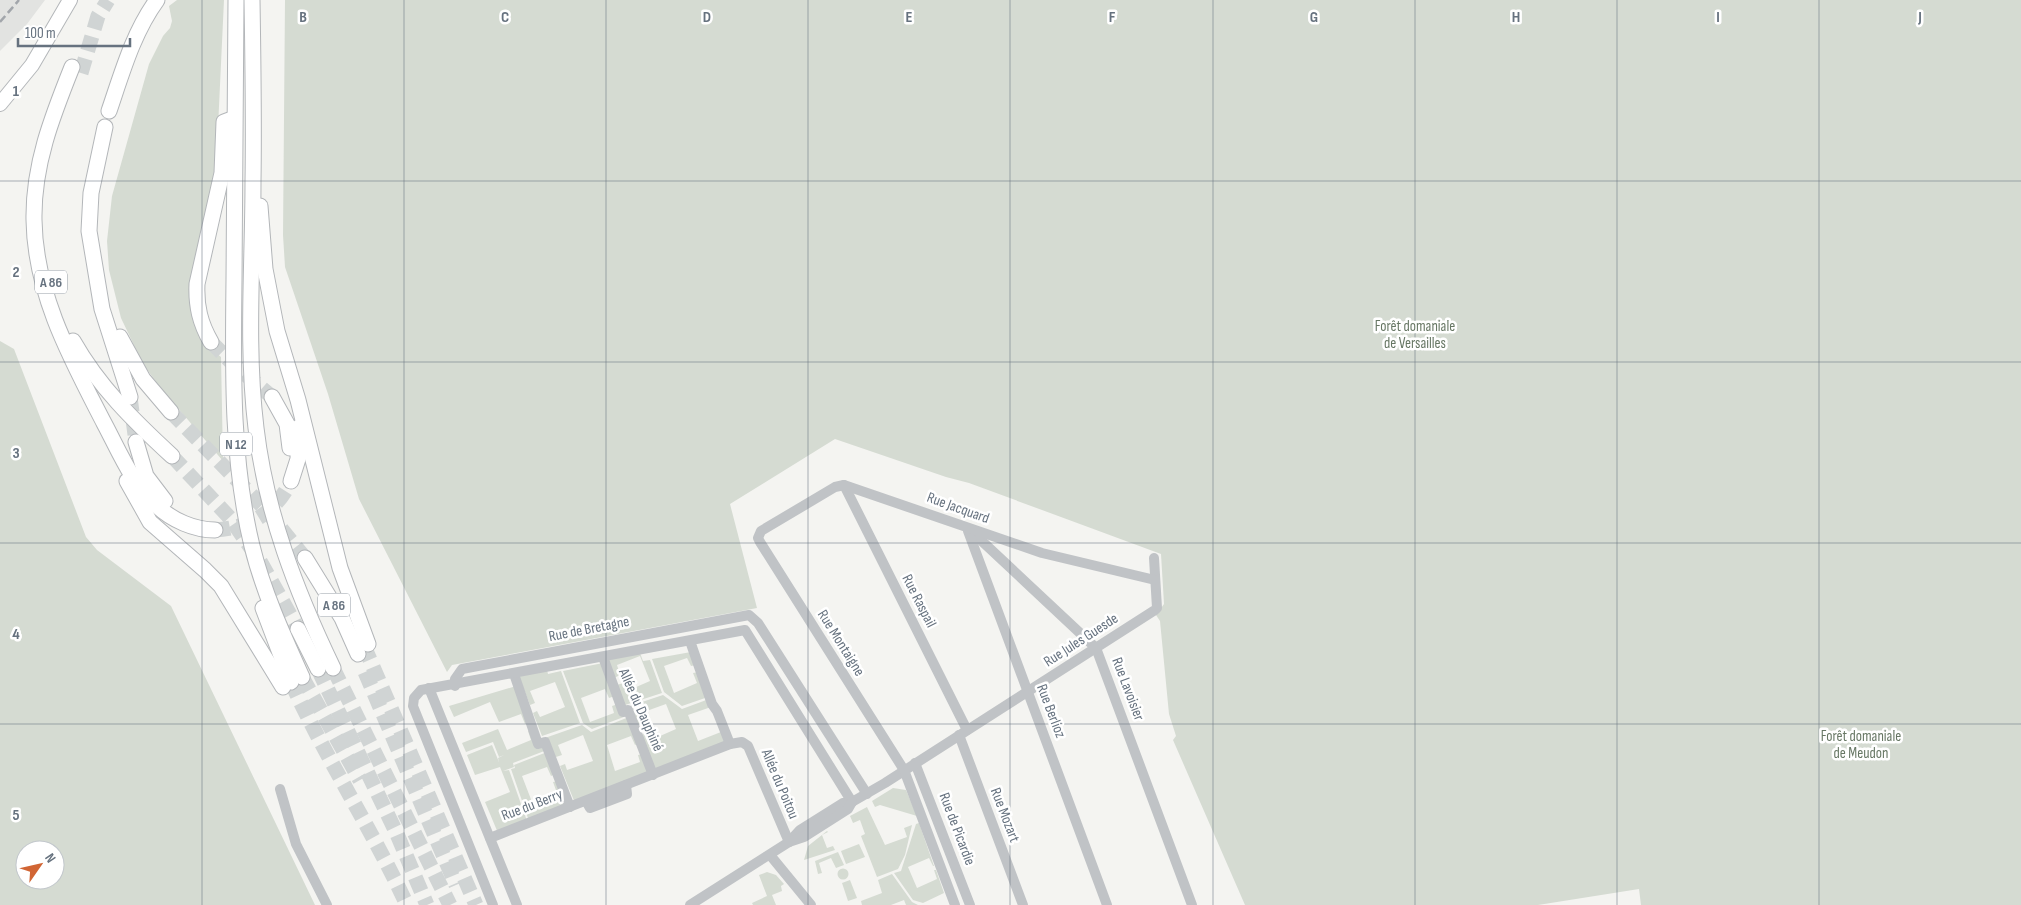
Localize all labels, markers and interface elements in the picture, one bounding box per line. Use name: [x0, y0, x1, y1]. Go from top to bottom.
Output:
text: B: [299, 8, 307, 27]
text: C: [501, 8, 509, 27]
text: D: [703, 8, 711, 27]
text: E: [906, 8, 913, 27]
text: F: [1109, 8, 1116, 27]
text: G: [1310, 8, 1318, 27]
text: H: [1512, 8, 1520, 27]
text: I: [1716, 8, 1720, 27]
text: J: [1917, 8, 1922, 27]
scale bar: [18, 15, 130, 47]
text: 100 m: [25, 24, 56, 43]
text: 1: [13, 82, 20, 101]
text: 2: [12, 263, 20, 282]
road number: A 86: [35, 270, 67, 294]
park label: Forêt domaniale de Versailles: [1375, 317, 1455, 353]
road number: N 12: [220, 432, 252, 456]
text: 3: [12, 444, 20, 463]
street label: Rue Jacquard: [924, 488, 992, 528]
street label: Rue Raspail: [898, 571, 940, 631]
road number: A 86: [318, 594, 350, 616]
street label: Rue Montaigne: [813, 606, 869, 680]
street label: Rue Jules Guesde: [1040, 609, 1122, 671]
street label: Rue de Bretagne: [547, 612, 631, 646]
text: 4: [12, 625, 20, 644]
street label: Rue Lavoisier: [1107, 655, 1149, 724]
street label: Allée du Dauphiné: [614, 665, 668, 754]
street label: Rue Berlioz: [1032, 681, 1070, 741]
park label: Forêt domaniale de Meudon: [1821, 727, 1901, 763]
street label: Allée du Poitou: [756, 745, 803, 822]
street label: Rue du Berry: [499, 785, 565, 825]
street label: Rue Mozart: [986, 785, 1024, 845]
street label: Rue de Picardie: [934, 790, 980, 868]
text: 5: [12, 806, 20, 825]
north arrow: [15, 840, 65, 890]
text: N: [41, 850, 60, 866]

